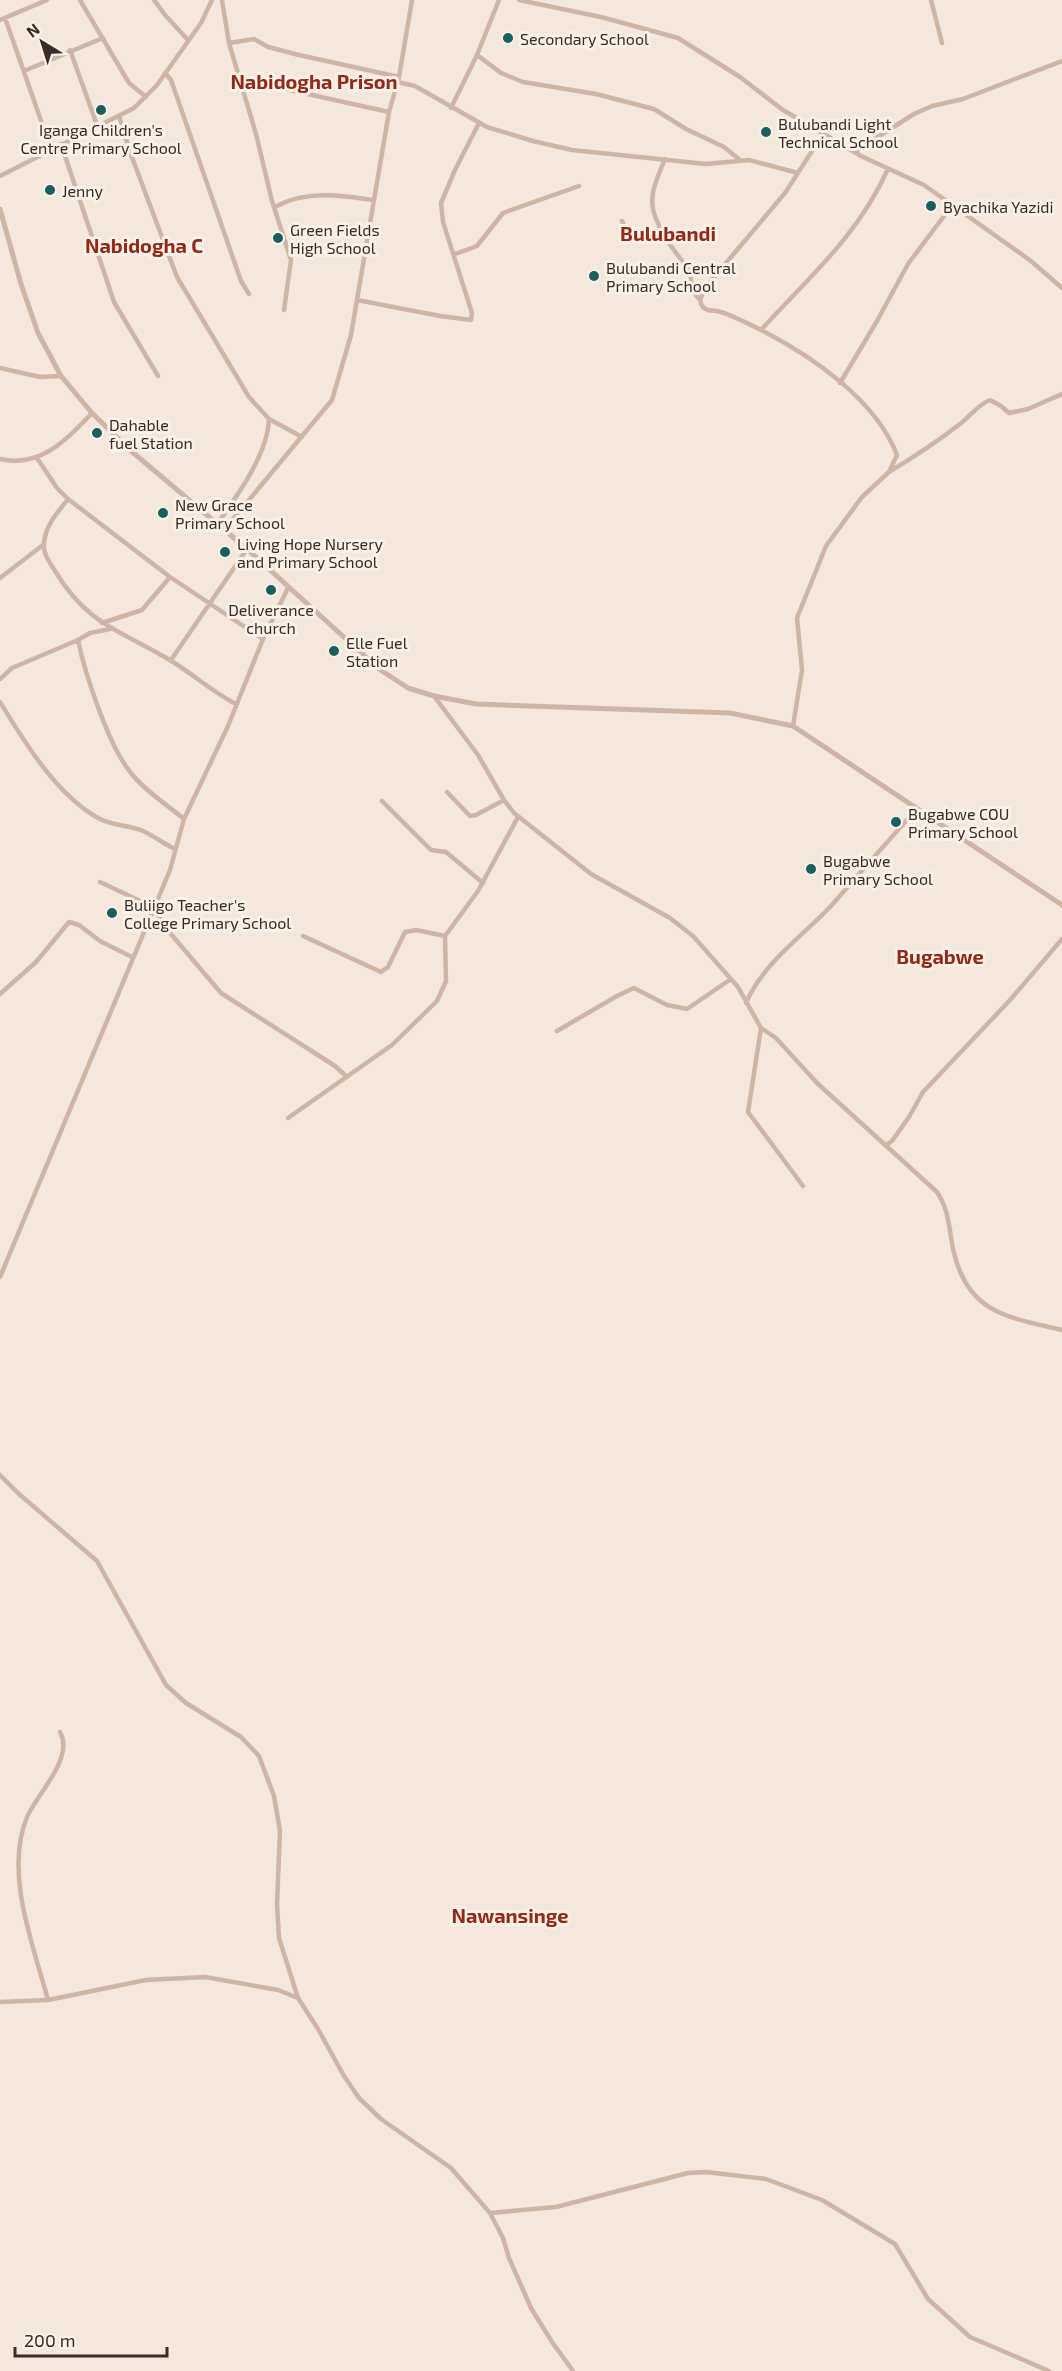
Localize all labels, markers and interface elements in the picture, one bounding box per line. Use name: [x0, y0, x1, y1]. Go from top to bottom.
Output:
north arrow: [12, 12, 72, 72]
text: N: [22, 19, 43, 41]
place label: Secondary School: [520, 29, 649, 48]
marker: Secondary School: [501, 31, 515, 45]
district label: Nabidogha Prison: [230, 69, 398, 93]
marker: Iganga Children's Centre Primary School: [94, 103, 108, 117]
place label: Bulubandi Light Technical School: [778, 114, 898, 151]
place label: Iganga Children's Centre Primary School: [20, 120, 182, 157]
marker: Bulubandi Light Technical School: [759, 125, 773, 139]
place label: Jenny: [62, 181, 104, 200]
marker: Jenny: [43, 183, 57, 197]
place label: Byachika Yazidi: [943, 197, 1054, 216]
marker: Byachika Yazidi: [924, 199, 938, 213]
place label: Green Fields High School: [290, 220, 380, 257]
district label: Bulubandi: [620, 221, 716, 245]
marker: Green Fields High School: [271, 231, 285, 245]
district label: Nabidogha C: [85, 233, 203, 257]
place label: Bulubandi Central Primary School: [606, 258, 736, 295]
marker: Bulubandi Central Primary School: [587, 269, 601, 283]
place label: Dahable fuel Station: [109, 415, 193, 452]
marker: Dahable fuel Station: [90, 426, 104, 440]
place label: New Grace Primary School: [175, 495, 285, 532]
marker: New Grace Primary School: [156, 506, 170, 520]
place label: Living Hope Nursery and Primary School: [237, 534, 384, 571]
marker: Living Hope Nursery and Primary School: [218, 545, 232, 559]
marker: Deliverance church: [264, 583, 278, 597]
place label: Deliverance church: [228, 600, 314, 637]
place label: Elle Fuel Station: [346, 633, 408, 670]
marker: Elle Fuel Station: [327, 644, 341, 658]
place label: Bugabwe COU Primary School: [908, 804, 1018, 841]
marker: Bugabwe COU Primary School: [889, 815, 903, 829]
place label: Bugabwe Primary School: [823, 851, 933, 888]
marker: Bugabwe Primary School: [804, 862, 818, 876]
place label: Buliigo Teacher's College Primary School: [124, 895, 291, 932]
marker: Buliigo Teacher's College Primary School: [105, 906, 119, 920]
district label: Bugabwe: [896, 944, 984, 968]
district label: Nawansinge: [451, 1903, 569, 1927]
scale bar: [15, 2320, 166, 2358]
text: 200 m: [24, 2329, 76, 2351]

